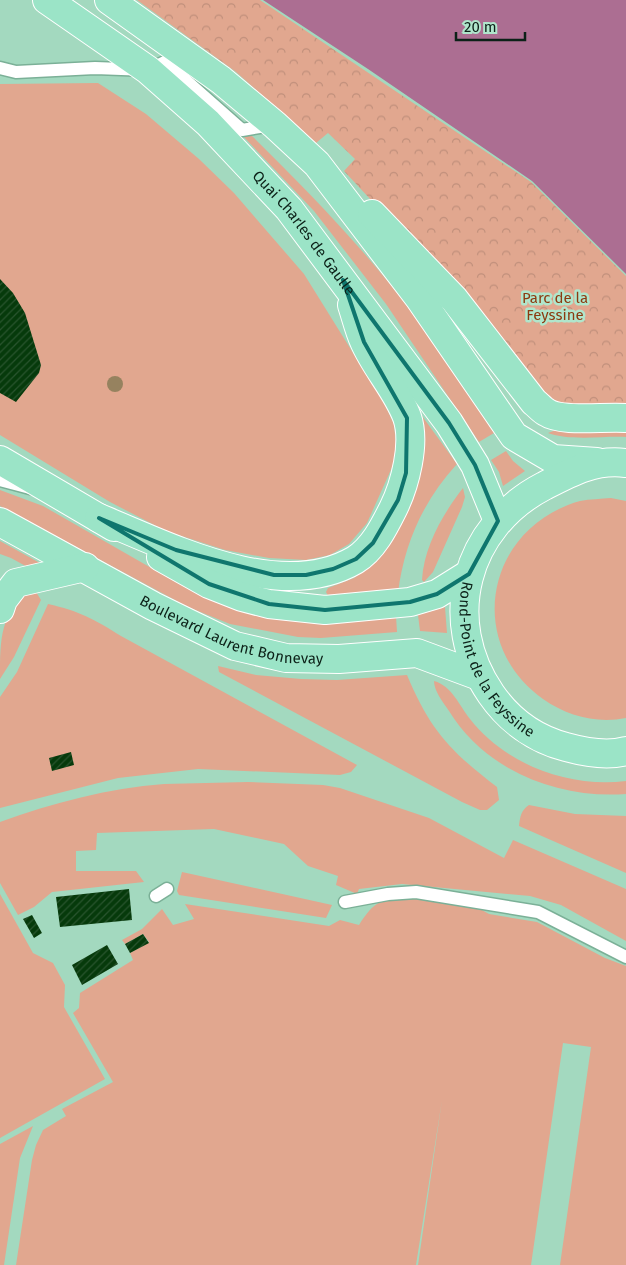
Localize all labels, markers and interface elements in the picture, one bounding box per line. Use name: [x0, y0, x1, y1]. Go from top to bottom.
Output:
scale bar: [456, 10, 525, 42]
text: 20 m: [464, 18, 497, 36]
street label: Quai Charles de Gaulle: [249, 167, 359, 299]
park label: Parc de la Feyssine: [522, 289, 588, 324]
street label: Rond-Point de la Feyssine: [455, 580, 538, 741]
street label: Boulevard Laurent Bonnevay: [136, 591, 324, 668]

